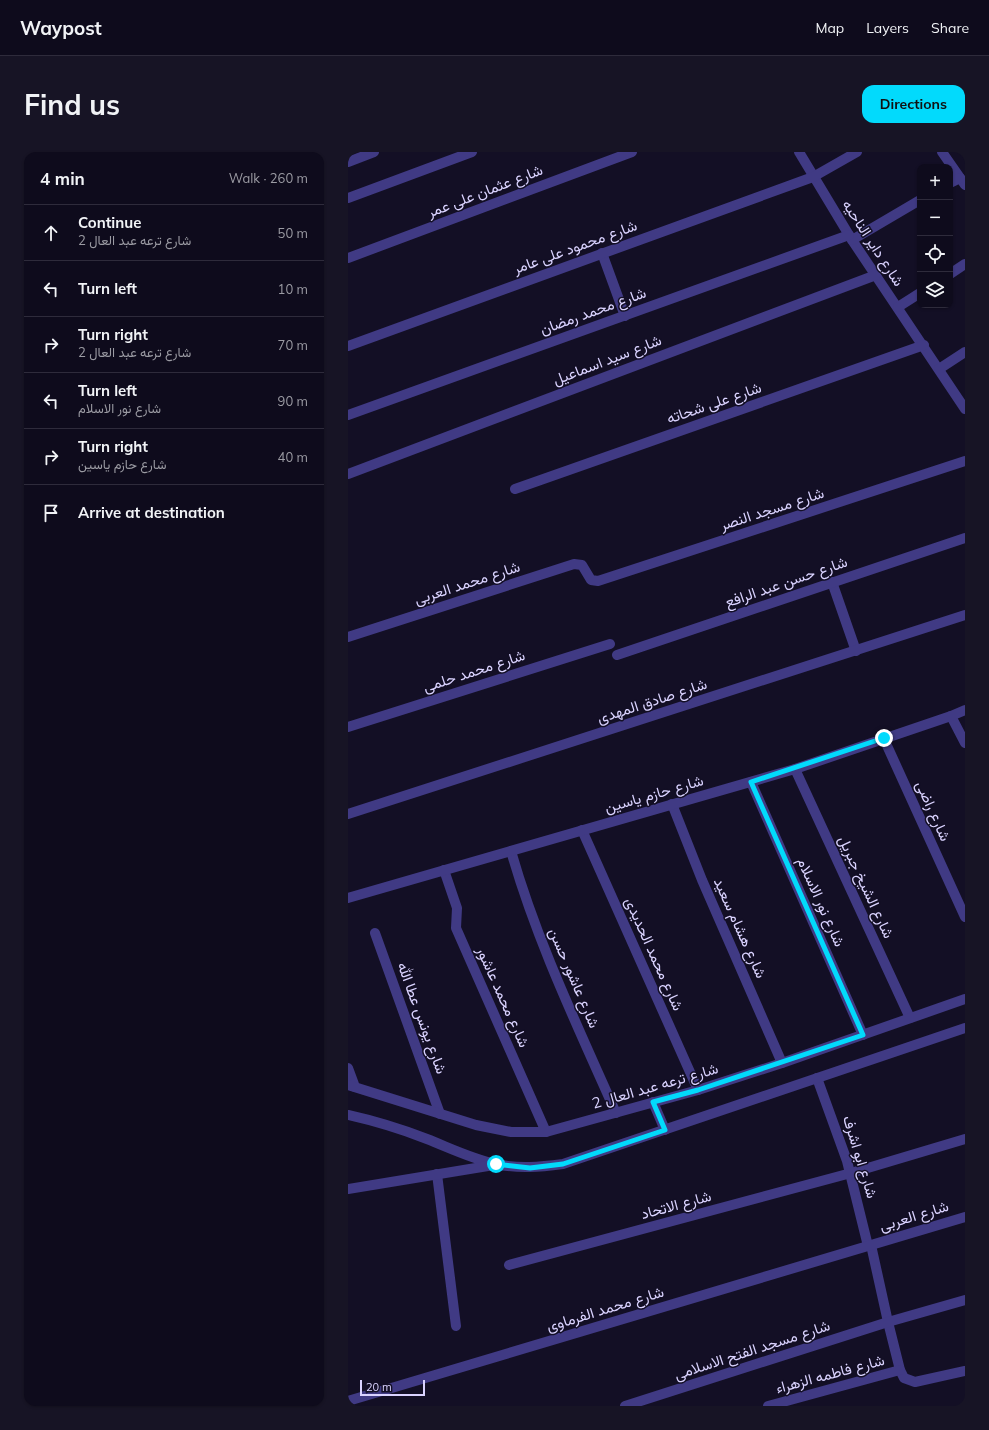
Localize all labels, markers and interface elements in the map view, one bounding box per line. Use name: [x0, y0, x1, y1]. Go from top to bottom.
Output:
text: Waypost: [20, 16, 102, 40]
text: Map: [815, 19, 844, 37]
text: Layers: [866, 19, 909, 37]
text: Share: [931, 19, 969, 37]
button: Directions: [862, 85, 965, 123]
text: Find us: [24, 87, 120, 122]
street label: شارع عثمان على عمر: [423, 160, 546, 224]
map controls: [917, 164, 953, 308]
button: +: [917, 164, 953, 200]
text: 4 min: [40, 168, 85, 189]
text: Walk · 260 m: [229, 170, 308, 186]
street label: شارع داير الناحيه: [837, 196, 909, 291]
button: −: [917, 200, 953, 236]
text: Continue: [78, 213, 141, 232]
street label: شارع محمود على عامر: [509, 215, 640, 280]
icon: ahead: [40, 222, 62, 244]
text: 50 m: [278, 225, 308, 241]
text: شارع ترعه عبد العال 2: [78, 232, 191, 248]
button: locate: [917, 236, 953, 272]
button: layers: [917, 272, 953, 308]
icon: left: [40, 278, 62, 300]
text: Turn left: [78, 279, 137, 298]
text: 10 m: [278, 281, 308, 297]
street label: شارع محمد رمضان: [537, 282, 649, 340]
text: Turn right: [78, 325, 148, 344]
street label: شارع سيد اسماعيل: [550, 330, 665, 391]
icon: right: [40, 334, 62, 356]
text: 70 m: [278, 337, 308, 353]
text: شارع ترعه عبد العال 2: [78, 344, 191, 360]
street label: شارع على شحاته: [664, 377, 765, 430]
text: Turn left: [78, 381, 137, 400]
icon: left: [40, 390, 62, 412]
text: 90 m: [278, 393, 308, 409]
text: شارع نور الاسلام: [78, 400, 161, 416]
text: Turn right: [78, 437, 148, 456]
icon: right: [40, 446, 62, 468]
text: 40 m: [278, 449, 308, 465]
text: شارع حازم ياسين: [78, 456, 166, 472]
street label: شارع مسجد النصر: [716, 483, 827, 537]
icon: arrive: [40, 502, 62, 524]
text: Arrive at destination: [78, 503, 225, 522]
street label: شارع حسن عبد الرافع: [722, 552, 850, 613]
street label: شارع محمد العربى: [412, 556, 523, 610]
street label: شارع محمد حلمى: [420, 645, 528, 698]
street label: شارع صادق المهدى: [594, 674, 710, 729]
route end: [875, 729, 893, 747]
street label: شارع حازم ياسين: [602, 770, 706, 819]
street label: شارع راضى: [910, 778, 955, 845]
street label: شارع الشيخ جبريل: [833, 832, 899, 942]
street label: شارع نور الاسلام: [791, 854, 850, 950]
street label: شارع هشام سعيد: [708, 875, 771, 982]
street label: شارع محمد الحديدى: [619, 894, 688, 1014]
street label: شارع عاشور حسن: [543, 925, 604, 1032]
street label: شارع محمد عاشور: [471, 943, 534, 1051]
street label: شارع يونس عطا الله: [392, 959, 452, 1077]
street label: شارع ترعه عبد العال 2: [589, 1058, 721, 1115]
street label: شارع ابو اشرف: [837, 1113, 882, 1201]
route start: [487, 1155, 505, 1173]
street label: شارع الاتحاد: [639, 1186, 714, 1225]
street label: شارع العربى: [877, 1196, 952, 1237]
street label: شارع محمد الفرماوى: [544, 1282, 667, 1337]
street label: شارع مسجد الفتح الاسلامى: [672, 1315, 833, 1386]
street label: شارع فاطمه الزهراء: [773, 1350, 887, 1399]
scale bar: [360, 1378, 425, 1397]
text: 20 m: [366, 1380, 392, 1394]

